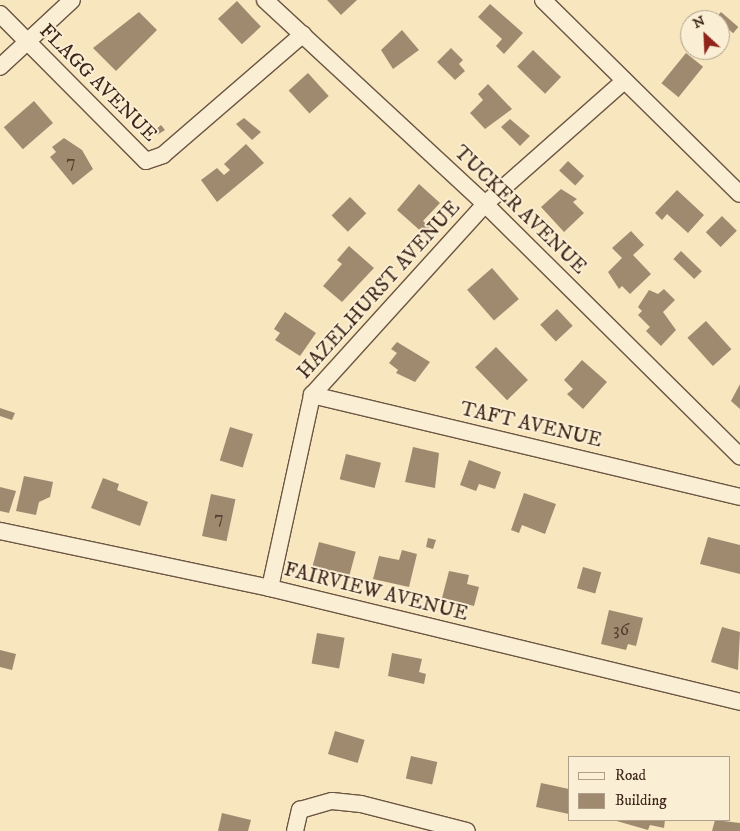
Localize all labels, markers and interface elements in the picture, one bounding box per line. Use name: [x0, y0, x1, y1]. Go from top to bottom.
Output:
north arrow: [680, 10, 730, 60]
text: N: [690, 12, 708, 33]
street label: FLAGG AVENUE: [34, 19, 162, 147]
street label: TUCKER AVENUE: [449, 141, 591, 279]
house number: 7: [66, 151, 76, 173]
street label: HAZELHURST AVENUE: [293, 196, 465, 384]
street label: TAFT AVENUE: [458, 397, 604, 453]
house number: 7: [214, 507, 224, 529]
street label: FAIRVIEW AVENUE: [282, 558, 470, 626]
house number: 36: [613, 619, 629, 641]
legend: [568, 756, 730, 821]
text: Road: [615, 766, 646, 785]
text: Building: [615, 791, 667, 810]

